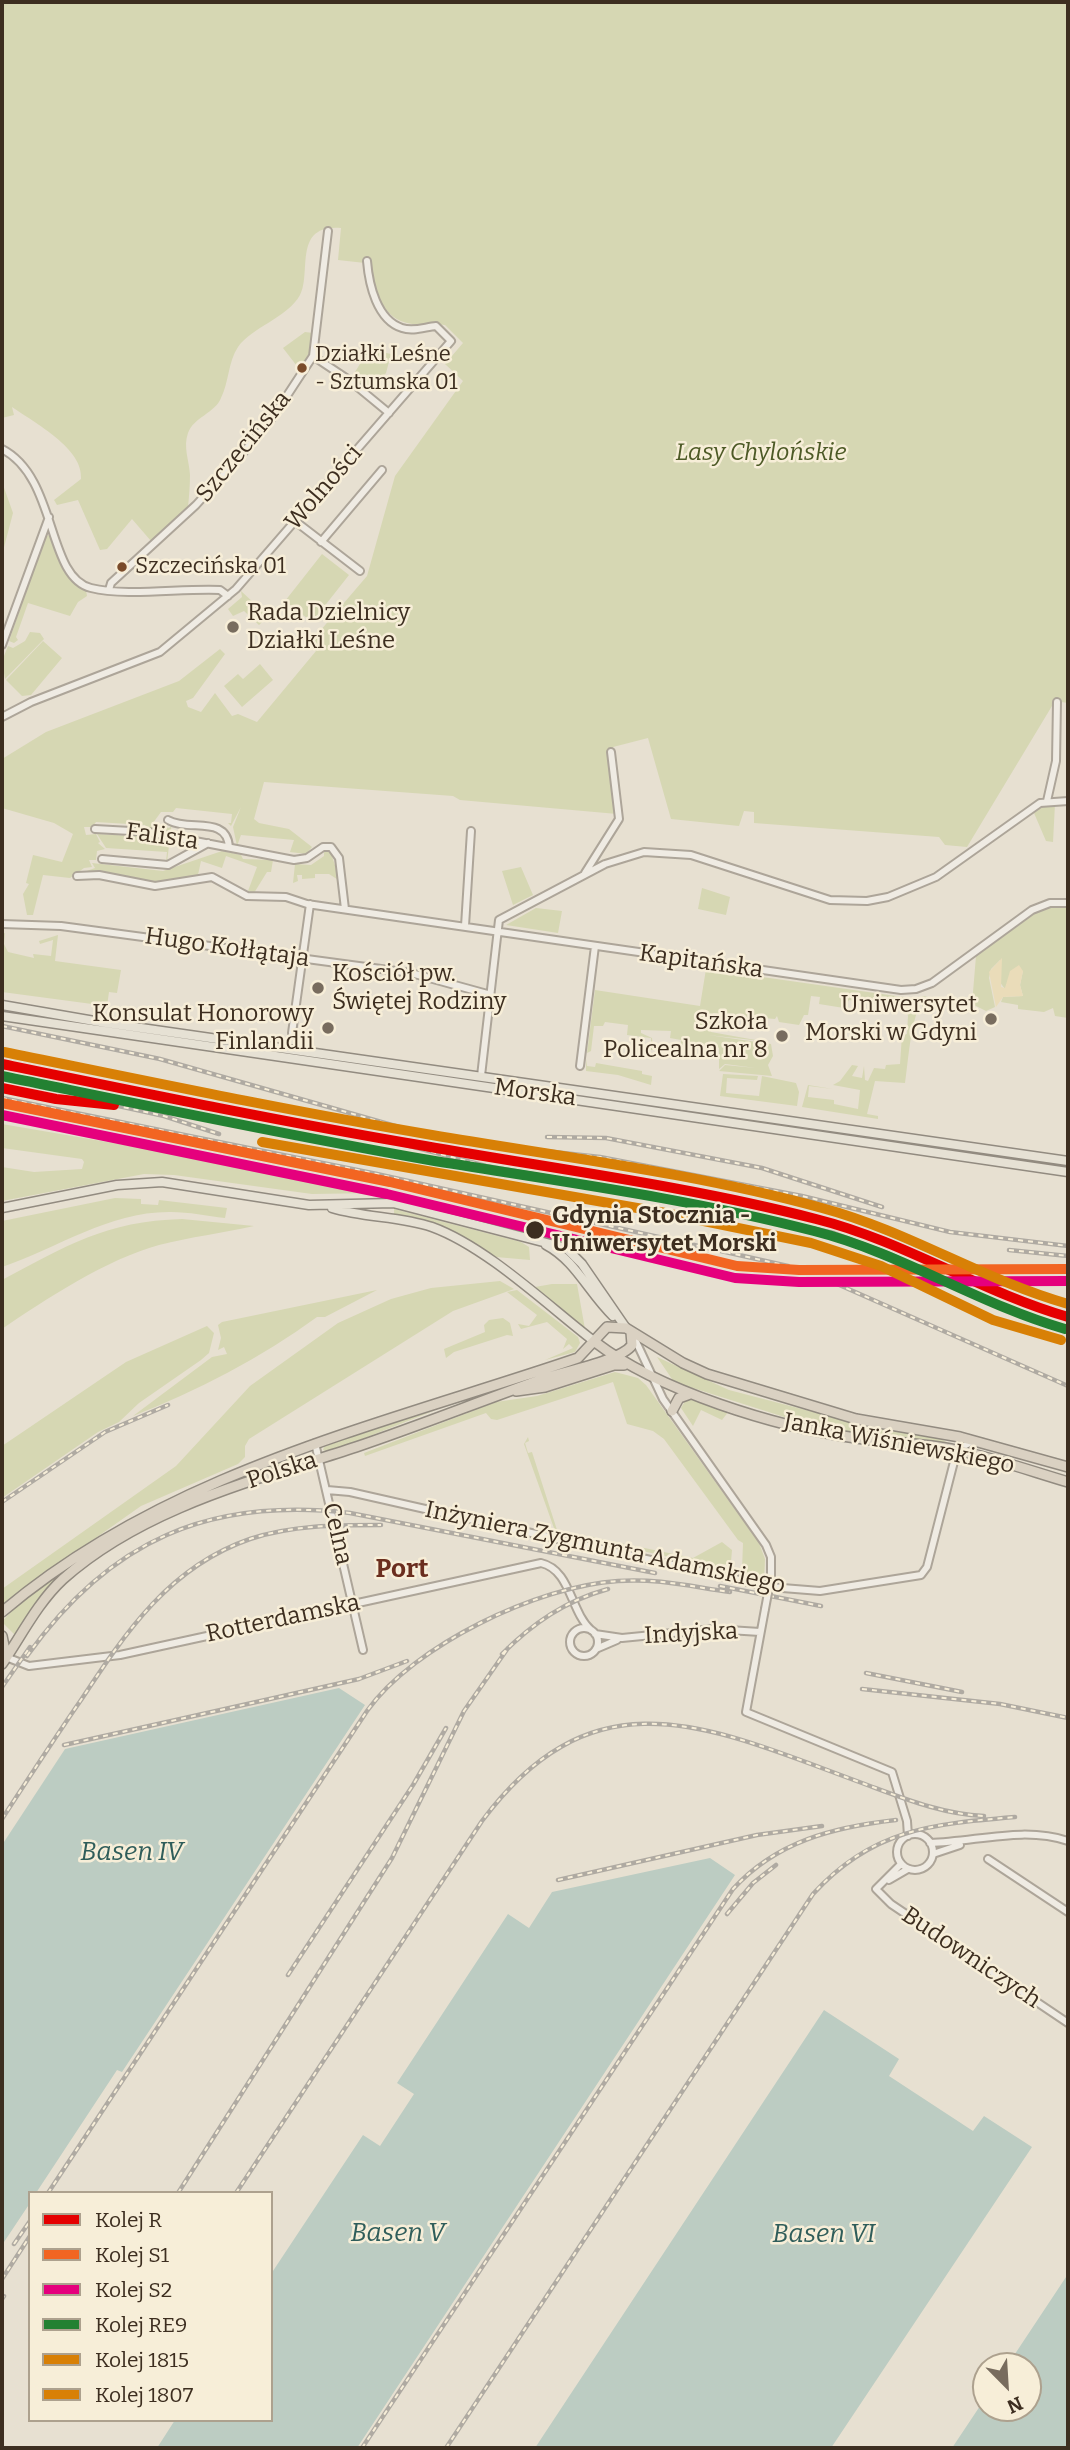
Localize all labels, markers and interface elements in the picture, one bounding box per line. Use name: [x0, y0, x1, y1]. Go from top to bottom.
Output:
place label: Działki Leśne - Sztumska 01: [315, 342, 458, 394]
marker: Działki Leśne - Sztumska 01: [295, 361, 309, 375]
street label: Szczecińska: [190, 386, 298, 508]
park label: Lasy Chylońskie: [675, 439, 847, 467]
street label: Wolności: [279, 440, 369, 536]
place label: Szczecińska 01: [135, 554, 286, 580]
marker: Szczecińska 01: [115, 560, 129, 574]
place label: Rada Dzielnicy Działki Leśne: [247, 599, 410, 655]
marker: Rada Dzielnicy Działki Leśne: [225, 619, 241, 635]
street label: Falista: [124, 818, 200, 856]
street label: Hugo Kołłątaja: [143, 922, 311, 974]
street label: Kapitańska: [637, 939, 765, 985]
place label: Kościół pw. Świętej Rodziny: [332, 960, 506, 1016]
marker: Kościół pw. Świętej Rodziny: [310, 980, 326, 996]
place label: Uniwersytet Morski w Gdyni: [805, 991, 977, 1047]
place label: Konsulat Honorowy Finlandii: [92, 1000, 314, 1056]
place label: Szkoła Policealna nr 8: [603, 1008, 768, 1064]
marker: Uniwersytet Morski w Gdyni: [983, 1011, 999, 1027]
marker: Konsulat Honorowy Finlandii: [320, 1020, 336, 1036]
marker: Szkoła Policealna nr 8: [774, 1028, 790, 1044]
street label: Morska: [492, 1073, 578, 1113]
place label: Gdynia Stocznia - Uniwersytet Morski: [552, 1202, 777, 1258]
marker: Gdynia Stocznia - Uniwersytet Morski: [524, 1219, 546, 1241]
street label: Janka Wiśniewskiego: [781, 1407, 1017, 1481]
street label: Polska: [243, 1446, 321, 1496]
street label: Inżyniera Zygmunta Adamskiego: [422, 1496, 788, 1600]
street label: Celna: [316, 1500, 358, 1568]
district label: Port: [375, 1554, 429, 1586]
street label: Rotterdamska: [203, 1589, 363, 1649]
street label: Indyjska: [643, 1617, 739, 1651]
water label: Basen IV: [80, 1837, 184, 1869]
street label: Budowniczych: [896, 1901, 1046, 2015]
legend: [28, 2191, 273, 2422]
text: Kolej R: [95, 2207, 162, 2233]
water label: Basen V: [350, 2218, 446, 2250]
water label: Basen VI: [772, 2219, 876, 2251]
text: Kolej S1: [95, 2242, 169, 2268]
text: Kolej S2: [95, 2277, 172, 2303]
text: Kolej RE9: [95, 2312, 187, 2338]
text: Kolej 1815: [95, 2347, 189, 2373]
north arrow: [972, 2352, 1042, 2422]
text: Kolej 1807: [95, 2382, 193, 2408]
text: N: [1004, 2391, 1026, 2418]

